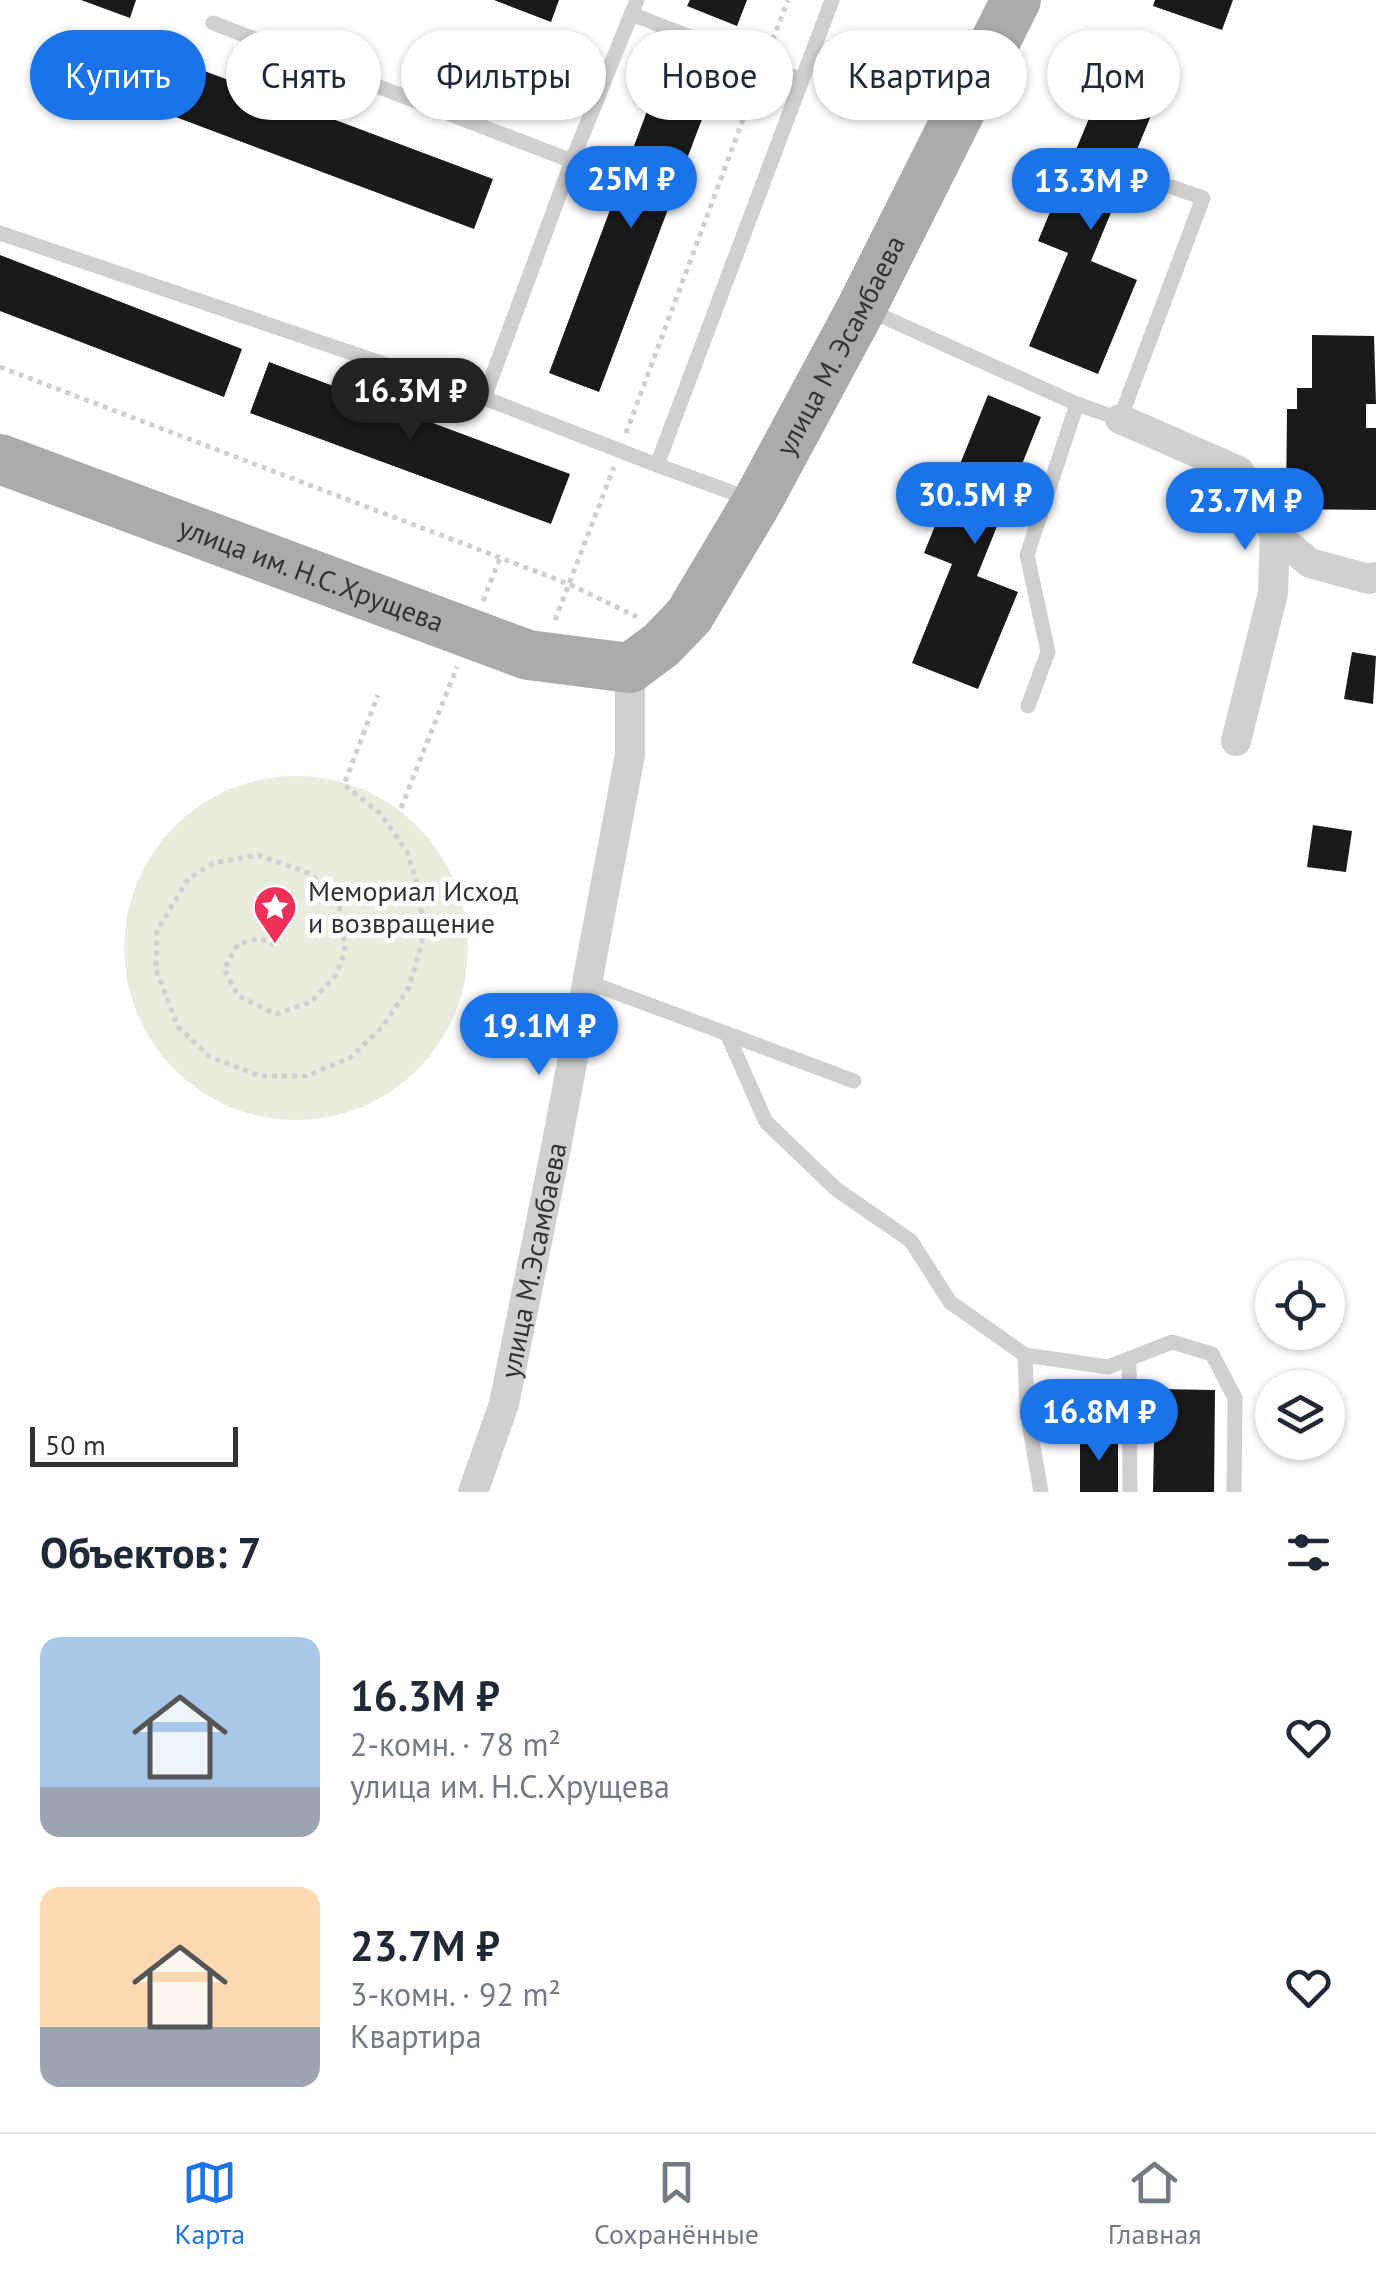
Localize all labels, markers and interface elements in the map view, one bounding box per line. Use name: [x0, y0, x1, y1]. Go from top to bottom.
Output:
chip: Купить: [30, 30, 206, 120]
chip: Снять: [226, 30, 381, 120]
chip: Фильтры: [401, 30, 606, 120]
chip: Новое: [626, 30, 793, 120]
chip: Квартира: [813, 30, 1027, 120]
chip: Дом: [1047, 30, 1180, 120]
pin: 25M ₽: [561, 146, 701, 231]
pin: 13.3M ₽: [999, 148, 1183, 233]
text: 25M ₽: [587, 157, 675, 199]
text: 13.3M ₽: [1034, 159, 1148, 201]
street label: улица М. Эсамбаева: [766, 229, 913, 462]
pin: 16.3M ₽: [318, 358, 502, 443]
text: 16.3M ₽: [353, 369, 467, 411]
pin: 30.5M ₽: [883, 462, 1067, 547]
pin: 23.7M ₽: [1153, 468, 1337, 553]
text: 30.5M ₽: [918, 473, 1032, 515]
text: 23.7M ₽: [1188, 479, 1302, 521]
street label: улица им. Н.С.Хрущева: [174, 508, 449, 640]
place label: Мемориал Исход и возвращение: [308, 872, 518, 941]
place icon: Мемориал Исход и возвращение: [252, 884, 298, 945]
pin: 19.1M ₽: [447, 993, 631, 1078]
text: 19.1M ₽: [482, 1004, 596, 1046]
street label: улица М.Эсамбаева: [491, 1139, 575, 1381]
map controls: [1255, 1260, 1345, 1460]
button: locate: [1255, 1260, 1345, 1350]
button: layers: [1255, 1370, 1345, 1460]
pin: 16.8M ₽: [1007, 1379, 1191, 1464]
text: 16.8M ₽: [1042, 1390, 1156, 1432]
scale bar: [30, 1422, 238, 1466]
text: 50 m: [45, 1426, 106, 1463]
text: Объектов: 7: [40, 1525, 261, 1580]
icon: filters: [1281, 1525, 1336, 1580]
text: 16.3M ₽: [350, 1668, 500, 1723]
icon: home: [120, 1677, 240, 1797]
icon: heart: [1281, 1710, 1336, 1765]
text: 2-комн. · 78 m²: [350, 1723, 561, 1765]
text: улица им. Н.С.Хрущева: [350, 1765, 670, 1807]
text: 23.7M ₽: [350, 1918, 500, 1973]
icon: home: [120, 1927, 240, 2047]
icon: heart: [1281, 1960, 1336, 2015]
text: 3-комн. · 92 m²: [350, 1973, 561, 2015]
text: Квартира: [350, 2015, 482, 2057]
tab: Карта: [174, 2155, 245, 2252]
tab: Сохранённые: [594, 2155, 759, 2252]
tab: Главная: [1108, 2155, 1202, 2252]

